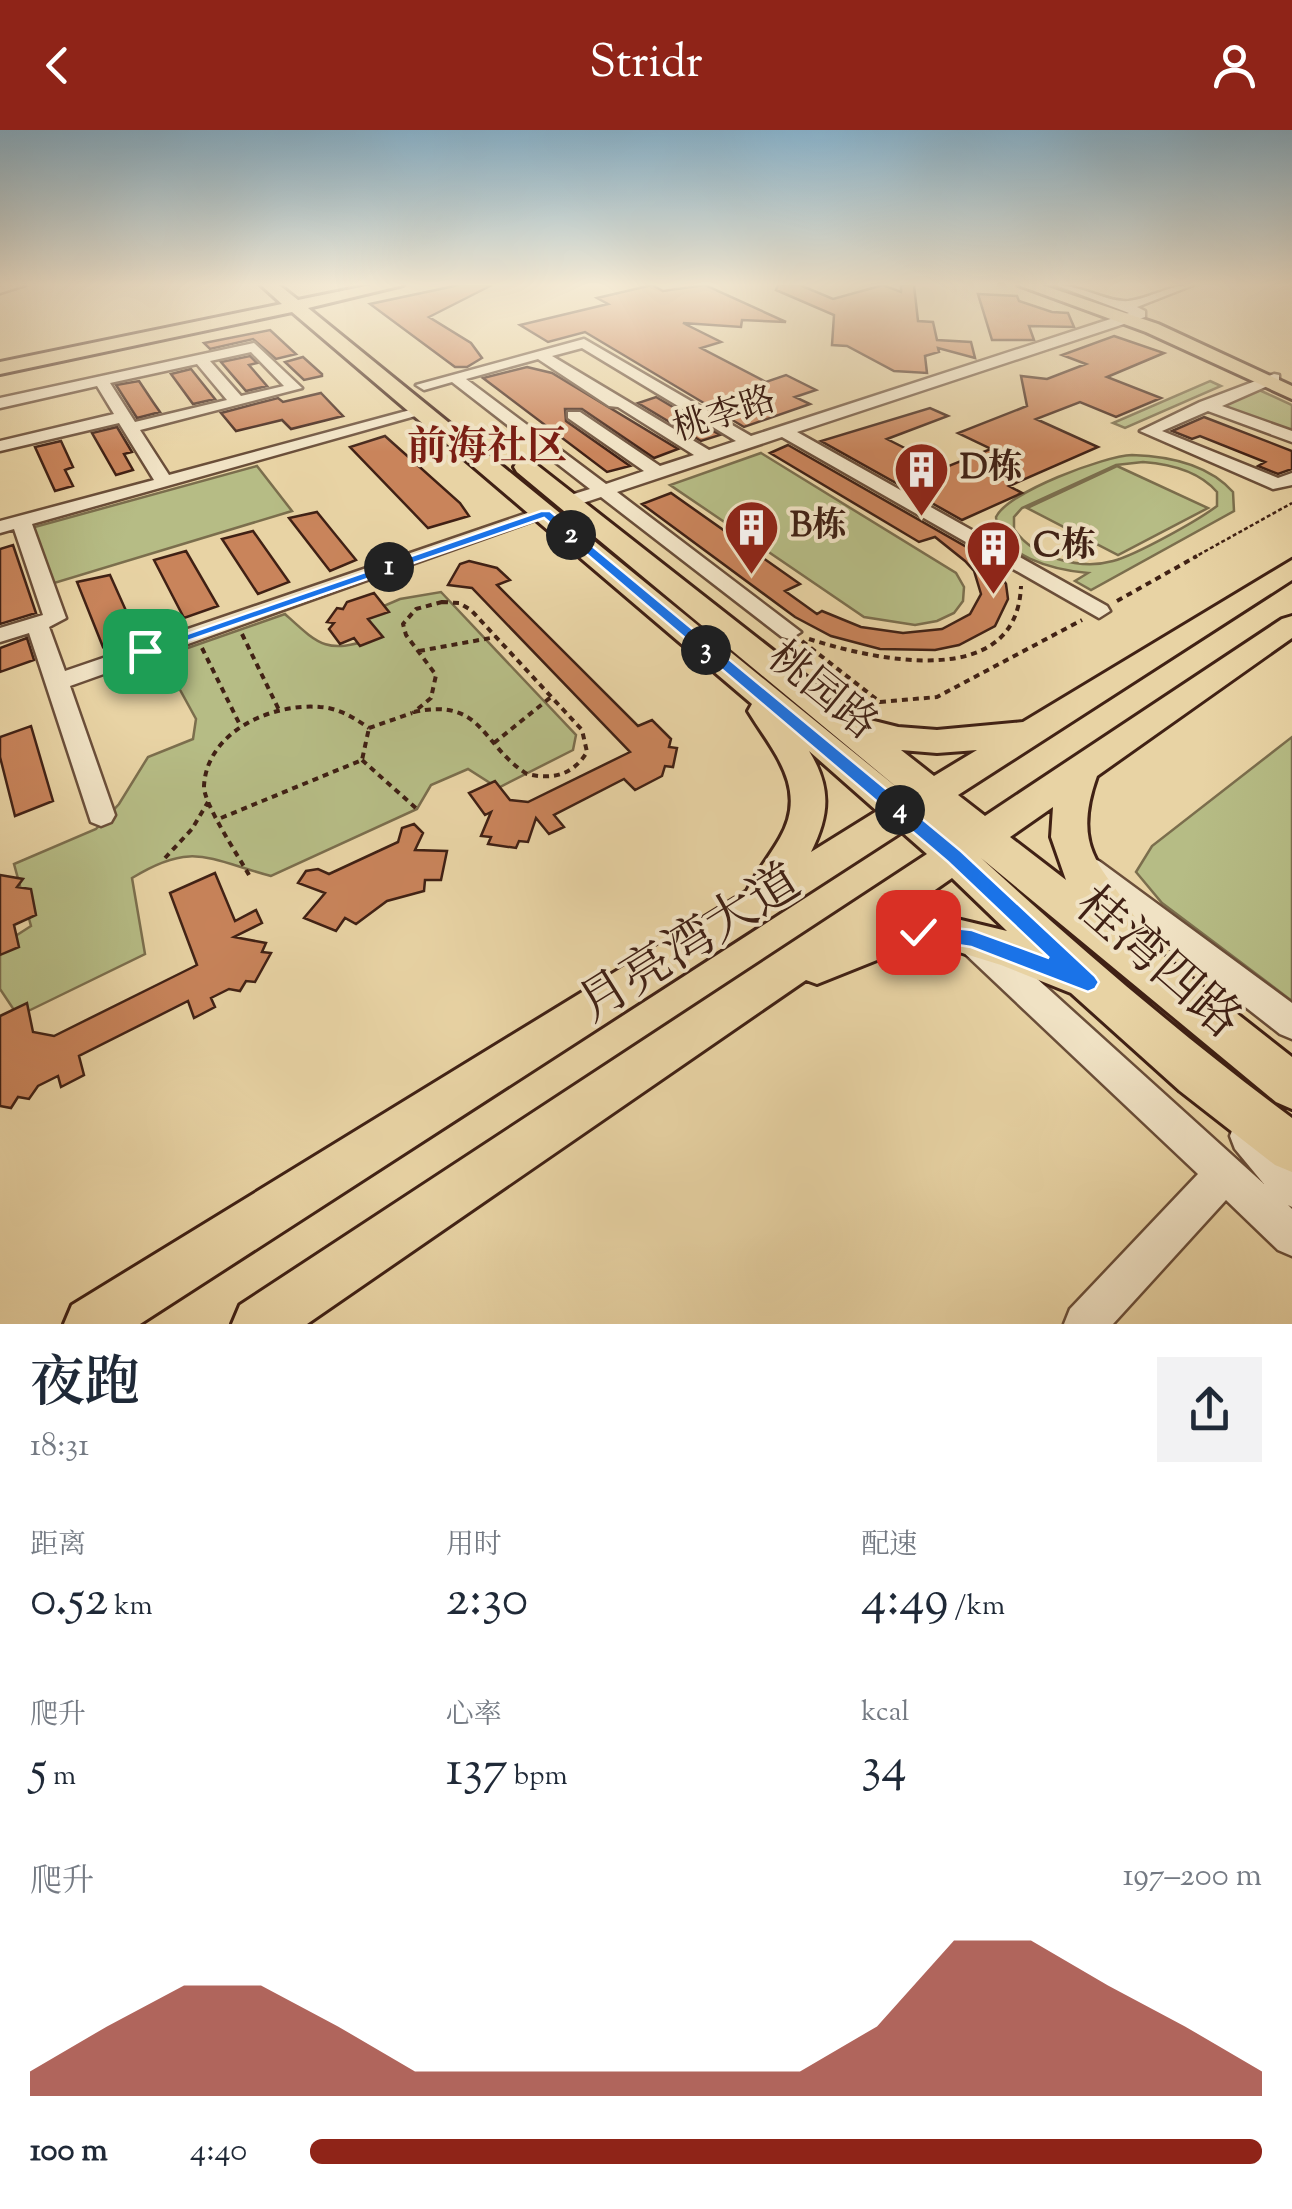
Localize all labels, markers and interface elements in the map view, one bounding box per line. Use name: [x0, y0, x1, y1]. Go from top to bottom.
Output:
text: Stridr: [589, 33, 703, 98]
icon: back: [30, 38, 85, 93]
icon: person: [1207, 38, 1262, 93]
street label: 桃李路: [667, 376, 783, 456]
district label: 前海社区: [407, 421, 567, 478]
building icon: D栋: [891, 439, 951, 518]
place label: D栋: [960, 444, 1023, 495]
building icon: B栋: [721, 497, 781, 576]
place label: B栋: [790, 502, 847, 553]
pin: 2: [546, 510, 596, 560]
text: 2: [564, 515, 578, 555]
building icon: C栋: [964, 517, 1024, 596]
place label: C栋: [1033, 522, 1096, 573]
pin: 1: [364, 542, 414, 592]
text: 1: [384, 547, 394, 587]
pin: [103, 609, 188, 694]
icon: arrive: [118, 624, 173, 679]
pin: 3: [681, 625, 731, 675]
text: 3: [700, 630, 712, 670]
street label: 桃园路: [753, 630, 889, 756]
pin: 4: [875, 785, 925, 835]
text: 4: [893, 790, 907, 830]
street label: 月亮湾大道: [566, 849, 816, 1043]
street label: 桂湾四路: [1057, 872, 1255, 1058]
pin: [876, 890, 961, 975]
icon: check: [891, 905, 946, 960]
text: 夜跑: [30, 1347, 140, 1426]
button: share: [1157, 1357, 1262, 1462]
text: 18:31: [30, 1424, 89, 1470]
text: 距离: [30, 1526, 86, 1566]
text: 用时: [446, 1526, 502, 1566]
text: 配速: [861, 1526, 917, 1566]
text: 0.52: [30, 1566, 108, 1638]
text: 2:30: [446, 1566, 528, 1638]
text: 4:49: [861, 1566, 949, 1638]
text: km: [108, 1587, 153, 1627]
text: /km: [949, 1587, 1005, 1627]
text: kcal: [861, 1693, 909, 1733]
text: 爬升: [30, 1696, 86, 1736]
text: 心率: [446, 1696, 502, 1736]
text: 34: [861, 1733, 907, 1805]
text: 5: [30, 1736, 47, 1808]
text: 137: [446, 1736, 508, 1808]
text: m: [47, 1757, 76, 1797]
text: bpm: [508, 1757, 568, 1797]
text: 197–200 m: [1123, 1854, 1262, 1900]
text: 爬升: [30, 1860, 94, 1906]
text: 100 m: [30, 2129, 108, 2175]
text: 4:40: [190, 2129, 247, 2175]

